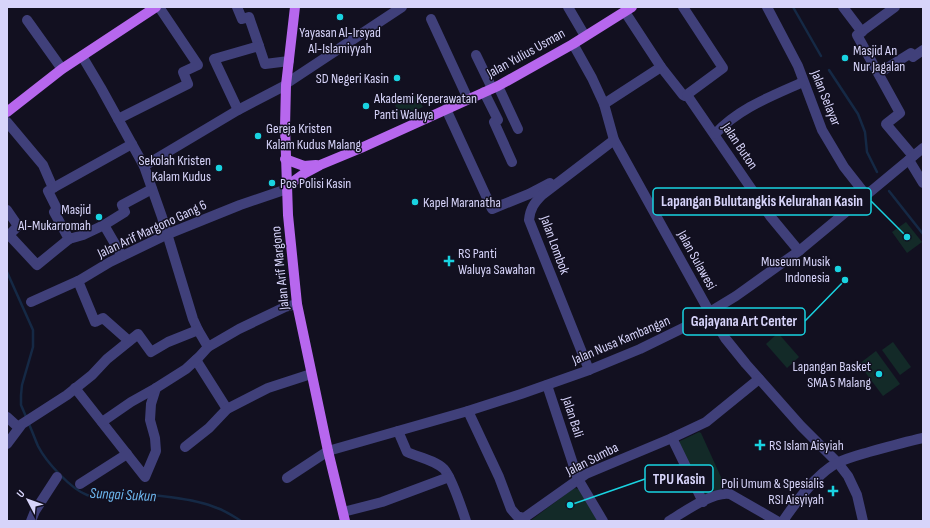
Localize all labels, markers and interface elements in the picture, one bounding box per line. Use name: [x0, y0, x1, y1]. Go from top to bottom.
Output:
marker: Yayasan Al-Irsyad Al-Islamiyyah: [335, 12, 345, 22]
place label: Yayasan Al-Irsyad Al-Islamiyyah: [299, 24, 381, 57]
street label: Jalan Yulius Usman: [483, 25, 568, 82]
place label: Masjid An Nur Jagalan: [853, 42, 905, 75]
marker: Masjid An Nur Jagalan: [840, 53, 850, 63]
street label: Jalan Selayar: [807, 67, 845, 128]
place label: SD Negeri Kasin: [316, 70, 389, 87]
marker: SD Negeri Kasin: [392, 73, 402, 83]
place label: Akademi Keperawatan Panti Waluya: [373, 90, 477, 123]
marker: Akademi Keperawatan Panti Waluya: [361, 101, 371, 111]
street label: Jalan Buton: [718, 119, 762, 173]
place label: Gereja Kristen Kalam Kudus Malang: [266, 120, 362, 153]
marker: Gereja Kristen Kalam Kudus Malang: [253, 131, 263, 141]
place label: Sekolah Kristen Kalam Kudus: [139, 152, 211, 185]
marker: Sekolah Kristen Kalam Kudus: [214, 163, 224, 173]
place label: Pos Polisi Kasin: [280, 175, 351, 192]
marker: Pos Polisi Kasin: [267, 178, 277, 188]
callout: Lapangan Bulutangkis Kelurahan Kasin: [653, 188, 871, 215]
text: Lapangan Bulutangkis Kelurahan Kasin: [661, 192, 863, 211]
place label: Kapel Maranatha: [423, 194, 501, 211]
street label: Jalan Arif Margono Gang 6: [94, 196, 209, 262]
marker: Kapel Maranatha: [410, 197, 420, 207]
place label: Masjid Al-Mukarromah: [17, 201, 91, 234]
marker: Masjid Al-Mukarromah: [94, 212, 104, 222]
street label: Jalan Lombok: [536, 212, 574, 277]
street label: Jalan Arif Margono: [267, 225, 293, 312]
street label: Jalan Sulawesi: [673, 226, 720, 293]
place label: RS Panti Waluya Sawahan: [458, 245, 535, 278]
place label: Museum Musik Indonesia: [761, 253, 831, 286]
marker: RS Panti Waluya Sawahan: [443, 255, 455, 267]
marker: Museum Musik Indonesia: [833, 264, 843, 274]
callout: Gajayana Art Center: [683, 308, 805, 335]
street label: Jalan Nusa Kambangan: [569, 312, 672, 369]
text: Gajayana Art Center: [691, 312, 798, 331]
place label: Lapangan Basket SMA 5 Malang: [793, 358, 871, 391]
marker: Lapangan Basket SMA 5 Malang: [874, 369, 884, 379]
street label: Jalan Bali: [558, 394, 588, 439]
place label: RS Islam Aisyiah: [769, 437, 844, 454]
street label: Jalan Sumba: [562, 439, 621, 480]
marker: RS Islam Aisyiah: [754, 439, 766, 451]
callout: TPU Kasin: [645, 465, 713, 492]
text: TPU Kasin: [653, 470, 705, 489]
place label: Poli Umum & Spesialis RSI Aisyiyah: [721, 475, 824, 508]
north arrow: [8, 480, 48, 520]
water label: Sungai Sukun: [89, 484, 157, 506]
marker: Poli Umum & Spesialis RSI Aisyiyah: [827, 485, 839, 497]
text: U: [14, 487, 28, 500]

